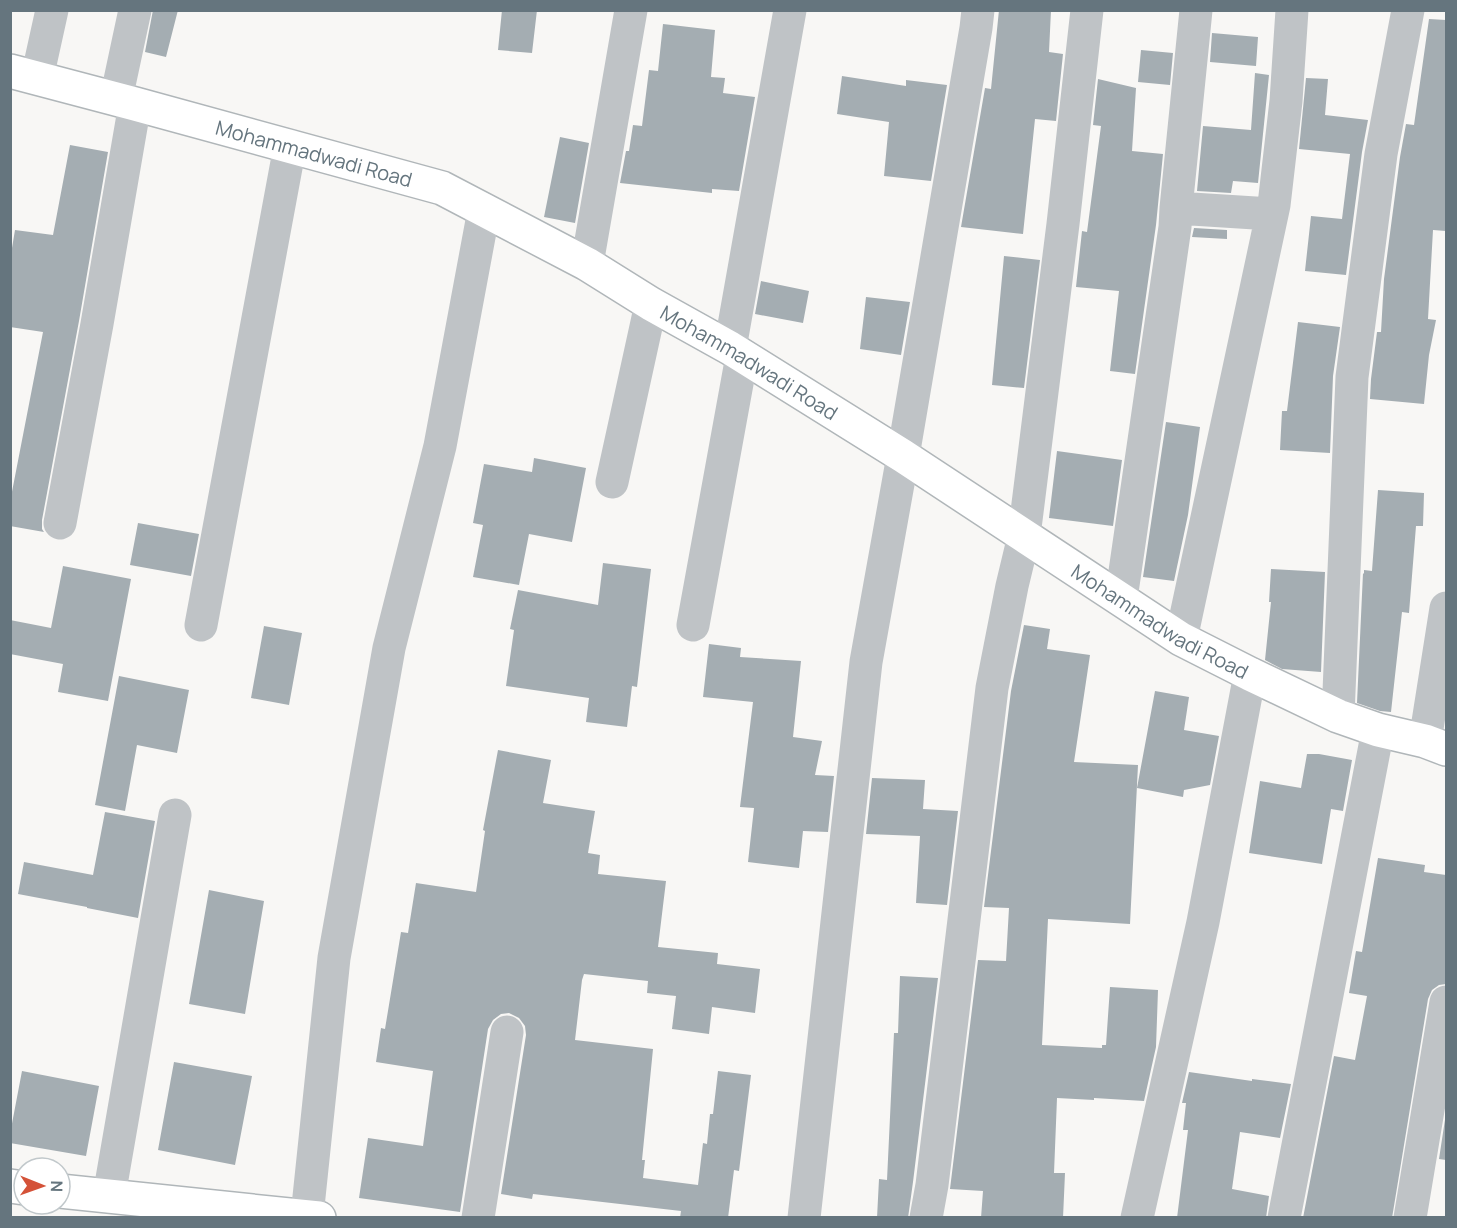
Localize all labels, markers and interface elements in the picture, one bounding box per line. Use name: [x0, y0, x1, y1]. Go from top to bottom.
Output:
street label: Mohammadwadi Road: [213, 113, 415, 193]
street label: Mohammadwadi Road: [656, 299, 843, 426]
street label: Mohammadwadi Road: [1067, 557, 1253, 685]
north arrow: [12, 1156, 72, 1216]
text: N: [46, 1180, 68, 1192]

